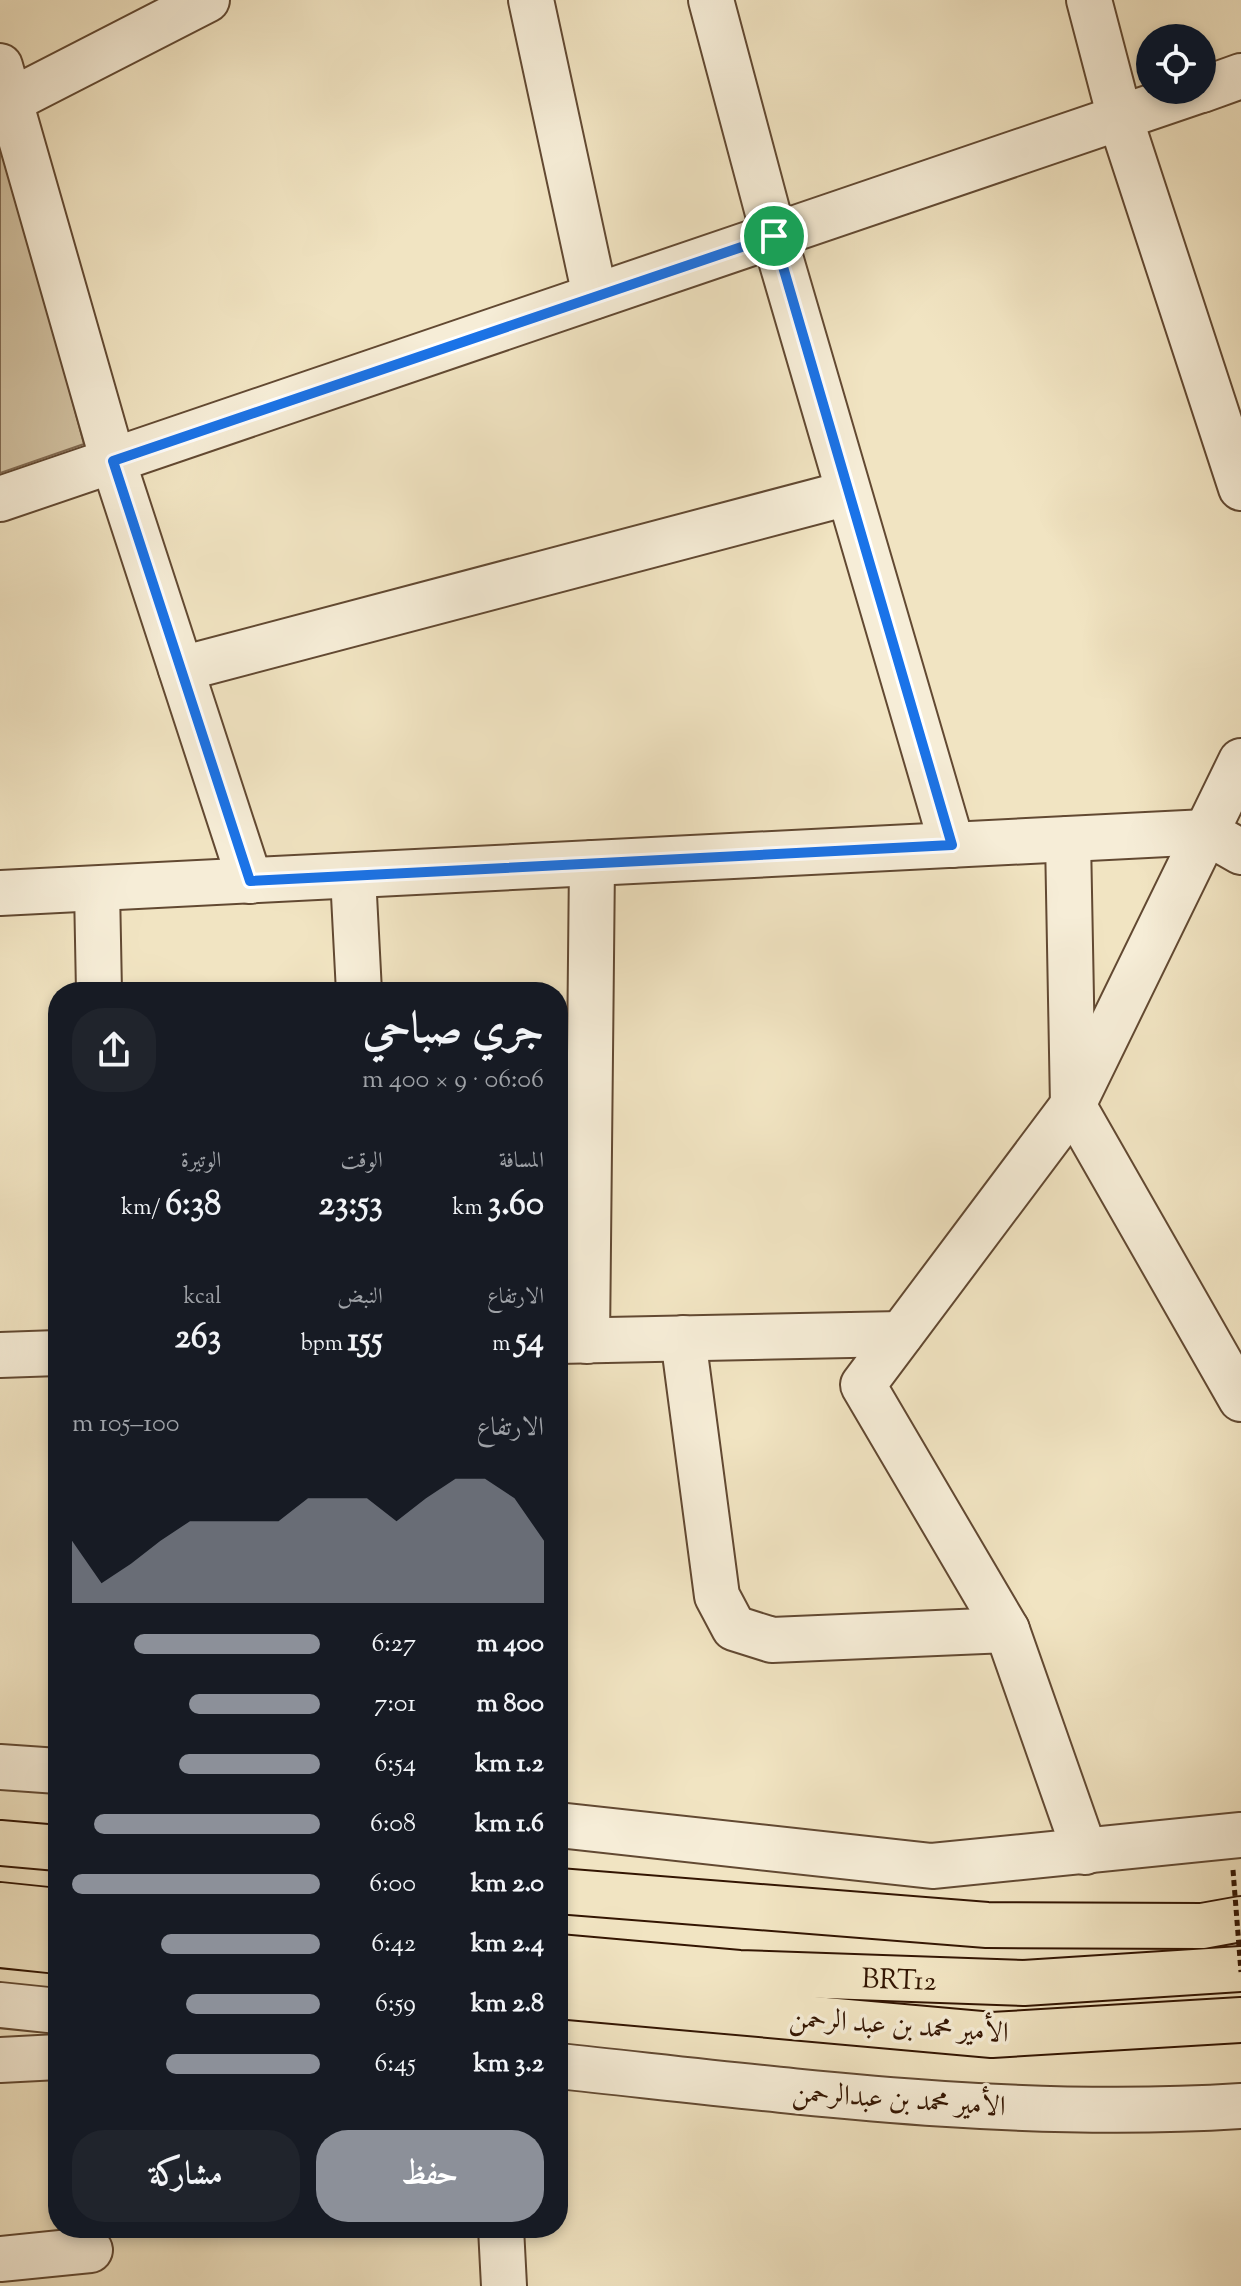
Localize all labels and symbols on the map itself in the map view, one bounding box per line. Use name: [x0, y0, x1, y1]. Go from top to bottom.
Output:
pin: [740, 202, 808, 270]
street label: BRT12: [861, 1960, 937, 2003]
street label: الأمير محمد بن عبد الرحمن: [788, 1998, 1010, 2055]
street label: الأمير محمد بن عبدالرحمن: [791, 2073, 1007, 2128]

